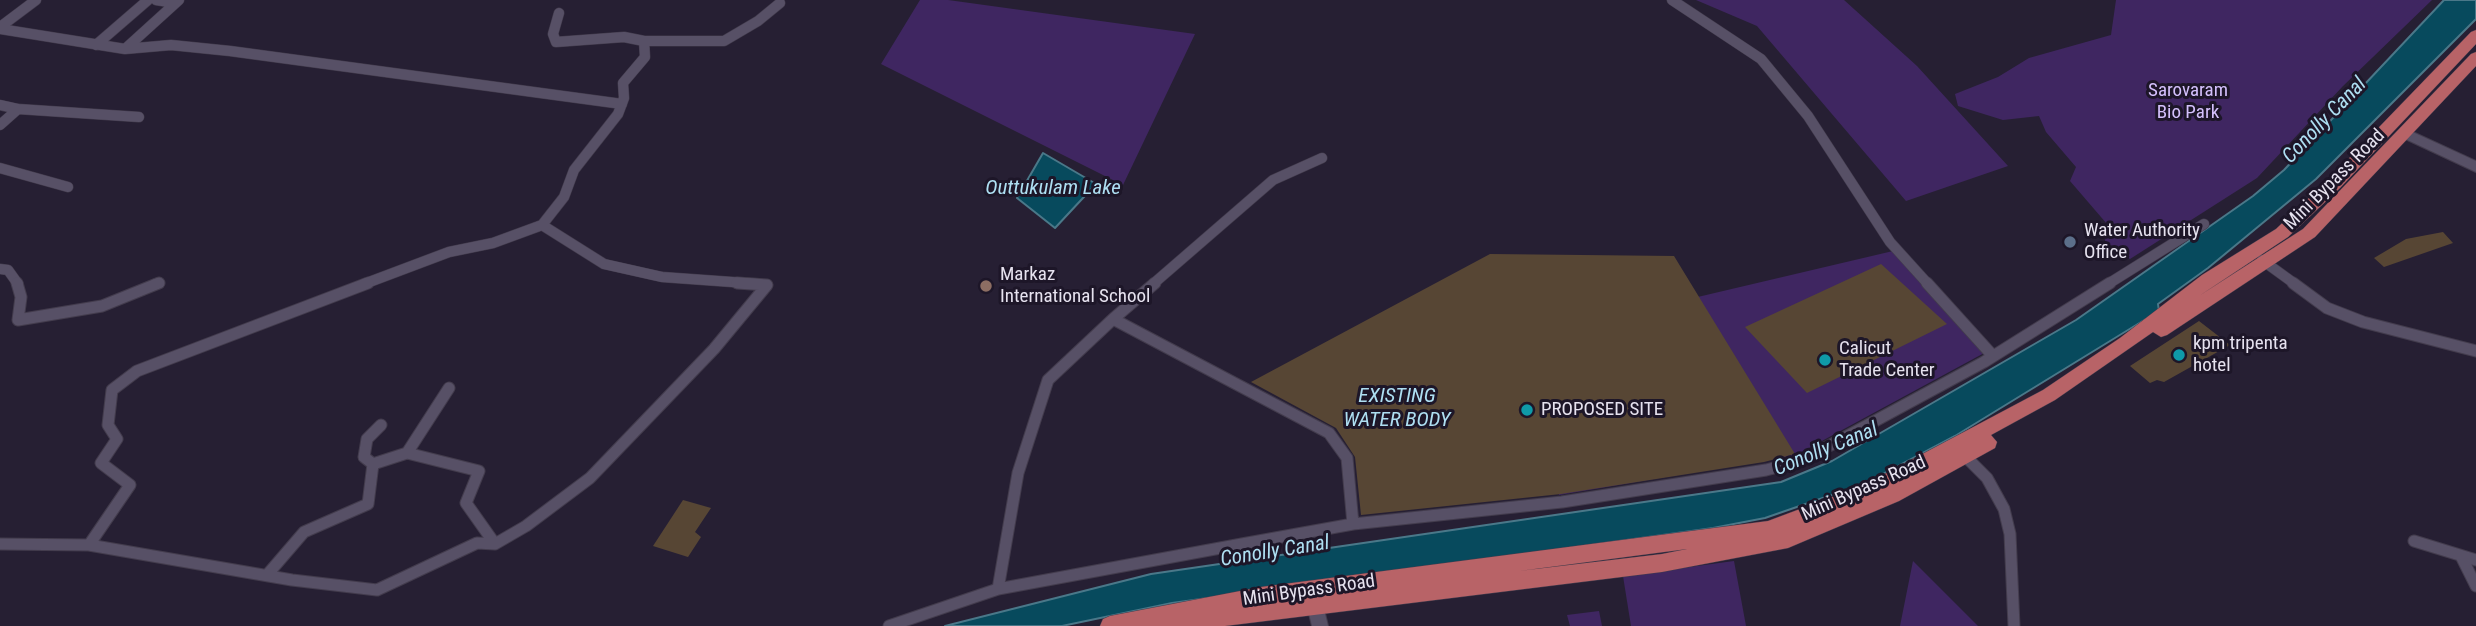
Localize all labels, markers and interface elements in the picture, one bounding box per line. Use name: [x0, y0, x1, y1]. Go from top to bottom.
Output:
water label: Conolly Canal: [2278, 73, 2372, 169]
park label: Sarovaram Bio Park: [2148, 80, 2228, 124]
street label: Mini Bypass Road: [2280, 125, 2390, 235]
water label: Outtukulam Lake: [985, 176, 1121, 202]
place label: Water Authority Office: [2084, 220, 2200, 264]
marker: Water Authority Office: [2062, 234, 2078, 250]
place label: Markaz International School: [1000, 264, 1150, 308]
marker: Markaz International School: [978, 278, 994, 294]
place label: kpm tripenta hotel: [2193, 333, 2288, 377]
place label: Calicut Trade Center: [1839, 338, 1935, 382]
marker: kpm tripenta hotel: [2171, 347, 2187, 363]
marker: Calicut Trade Center: [1817, 352, 1833, 368]
water label: EXISTING WATER BODY: [1343, 384, 1451, 434]
place label: PROPOSED SITE: [1541, 399, 1663, 421]
marker: PROPOSED SITE: [1519, 402, 1535, 418]
water label: Conolly Canal: [1770, 418, 1882, 482]
street label: Mini Bypass Road: [1799, 451, 1929, 527]
water label: Conolly Canal: [1219, 531, 1331, 573]
street label: Mini Bypass Road: [1241, 570, 1377, 612]

